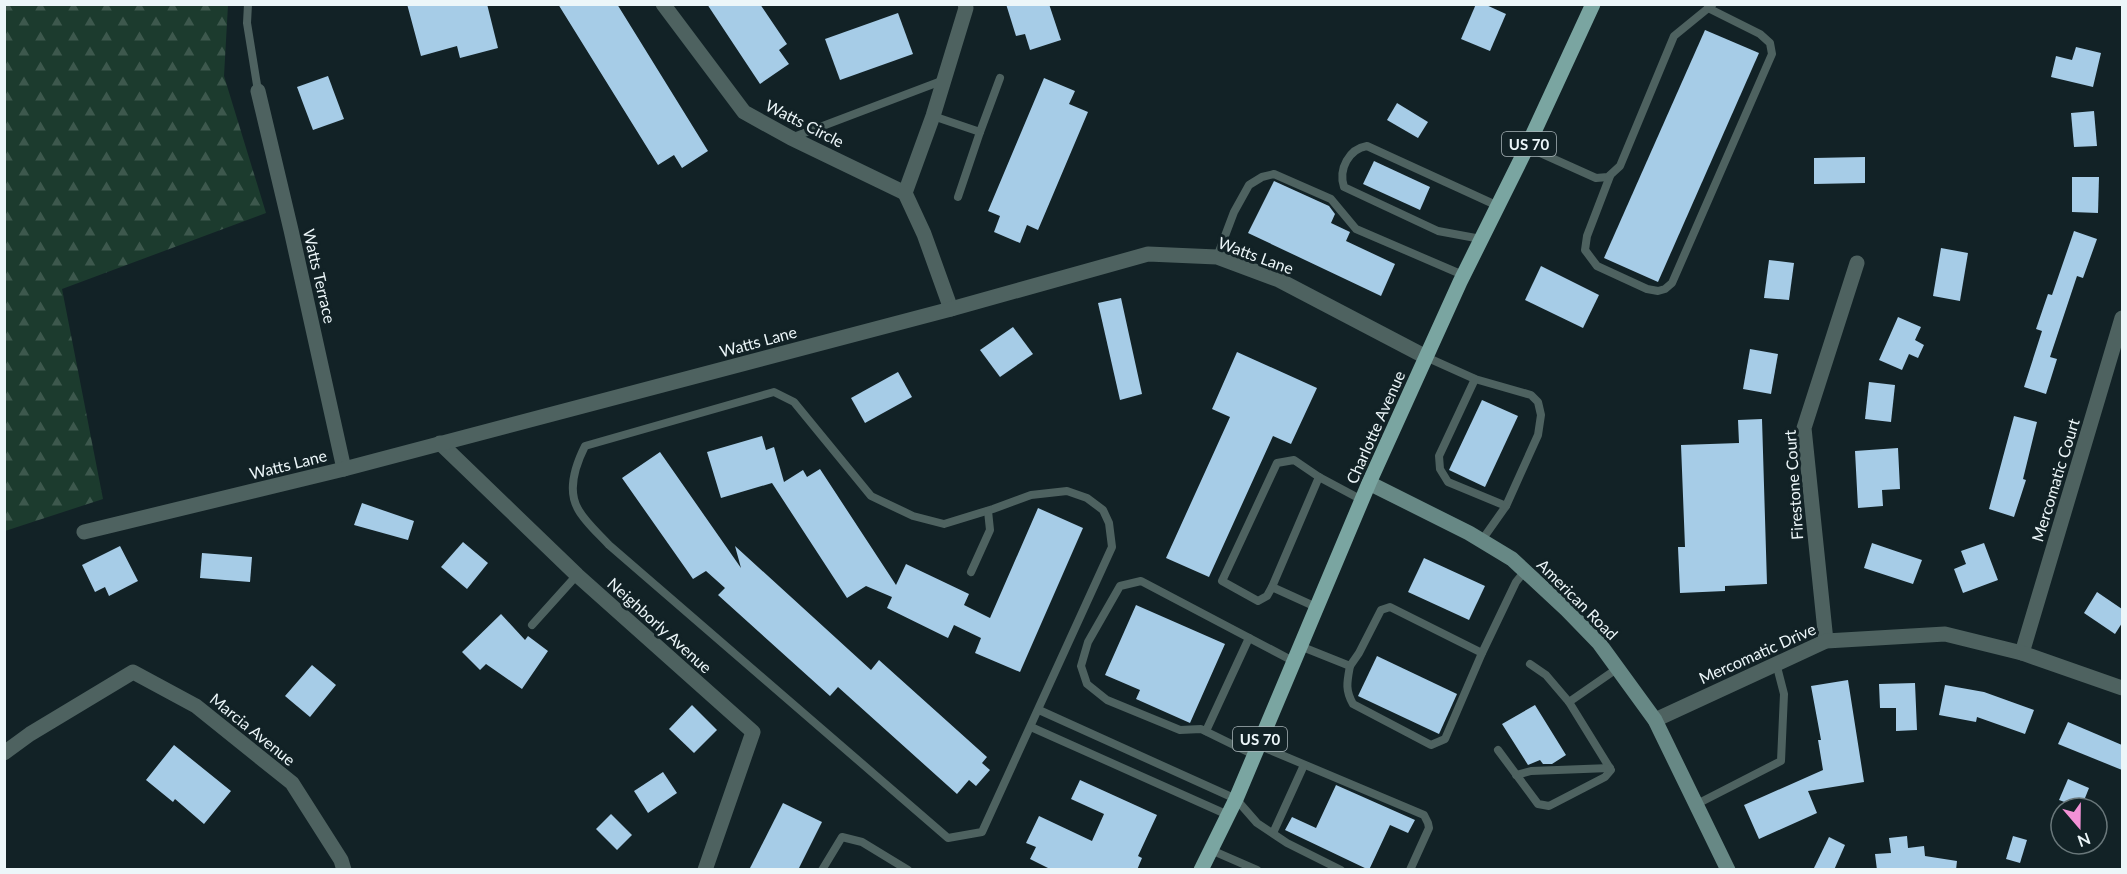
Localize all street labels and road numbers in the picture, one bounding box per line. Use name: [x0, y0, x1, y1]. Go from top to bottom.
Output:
street label: Watts Circle: [763, 95, 847, 151]
road number: US 70: [1502, 132, 1556, 156]
street label: Watts Terrace: [300, 227, 340, 325]
street label: Watts Lane: [1216, 233, 1296, 277]
street label: Watts Lane: [717, 322, 799, 360]
street label: Charlotte Avenue: [1342, 367, 1408, 487]
street label: Mercomatic Court: [2027, 416, 2083, 544]
street label: Firestone Court: [1780, 429, 1806, 541]
street label: Watts Lane: [247, 445, 329, 483]
street label: American Road: [1534, 555, 1622, 643]
street label: Neighborly Avenue: [604, 573, 716, 677]
street label: Mercomatic Drive: [1696, 619, 1818, 687]
street label: Marcia Avenue: [207, 689, 299, 769]
road number: US 70: [1233, 727, 1287, 751]

